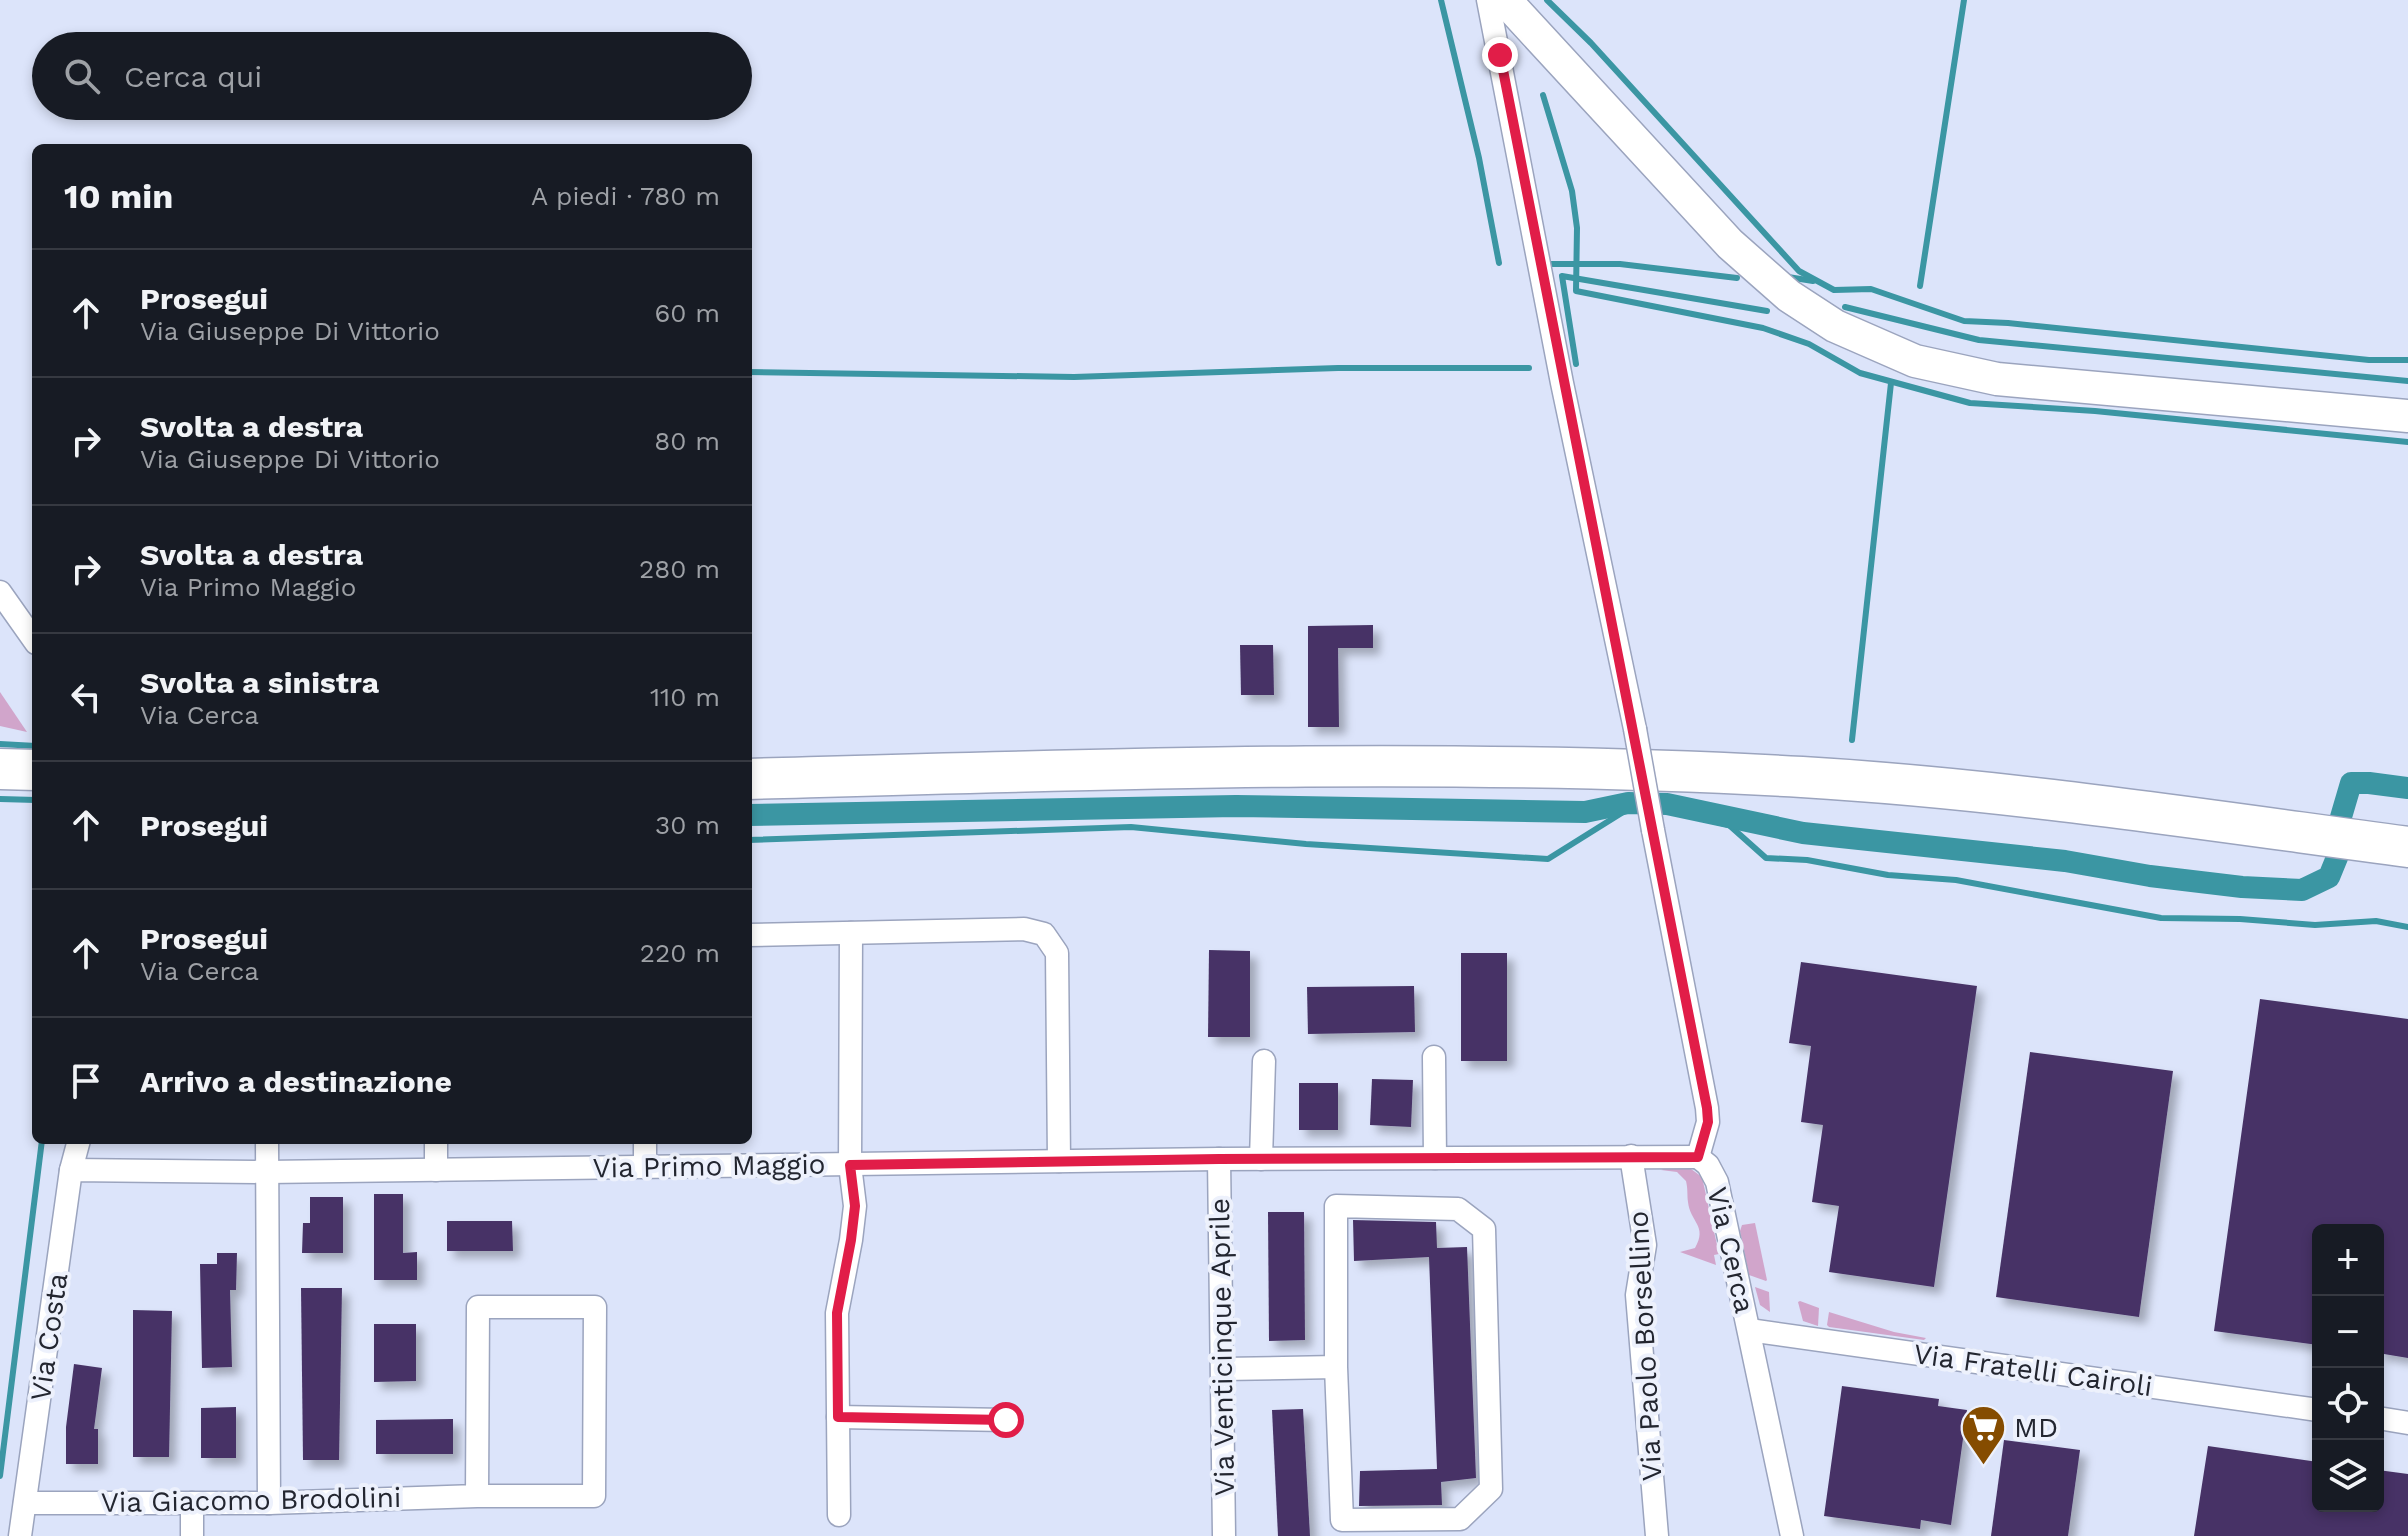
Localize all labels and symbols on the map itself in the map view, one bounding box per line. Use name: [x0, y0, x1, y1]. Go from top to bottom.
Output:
route end: [1482, 37, 1518, 73]
street label: Via Primo Maggio: [592, 1147, 826, 1185]
street label: Via Cerca: [1701, 1184, 1762, 1316]
street label: Via Venticinque Aprile: [1203, 1198, 1241, 1496]
street label: Via Paolo Borsellino: [1621, 1210, 1669, 1482]
street label: Via Costa: [24, 1271, 74, 1403]
street label: Via Fratelli Cairoli: [1911, 1337, 2155, 1403]
route start: [988, 1402, 1024, 1438]
supermarket icon: MD: [1959, 1403, 2007, 1466]
place label: MD: [2014, 1411, 2058, 1444]
street label: Via Giacomo Brodolini: [100, 1481, 402, 1519]

